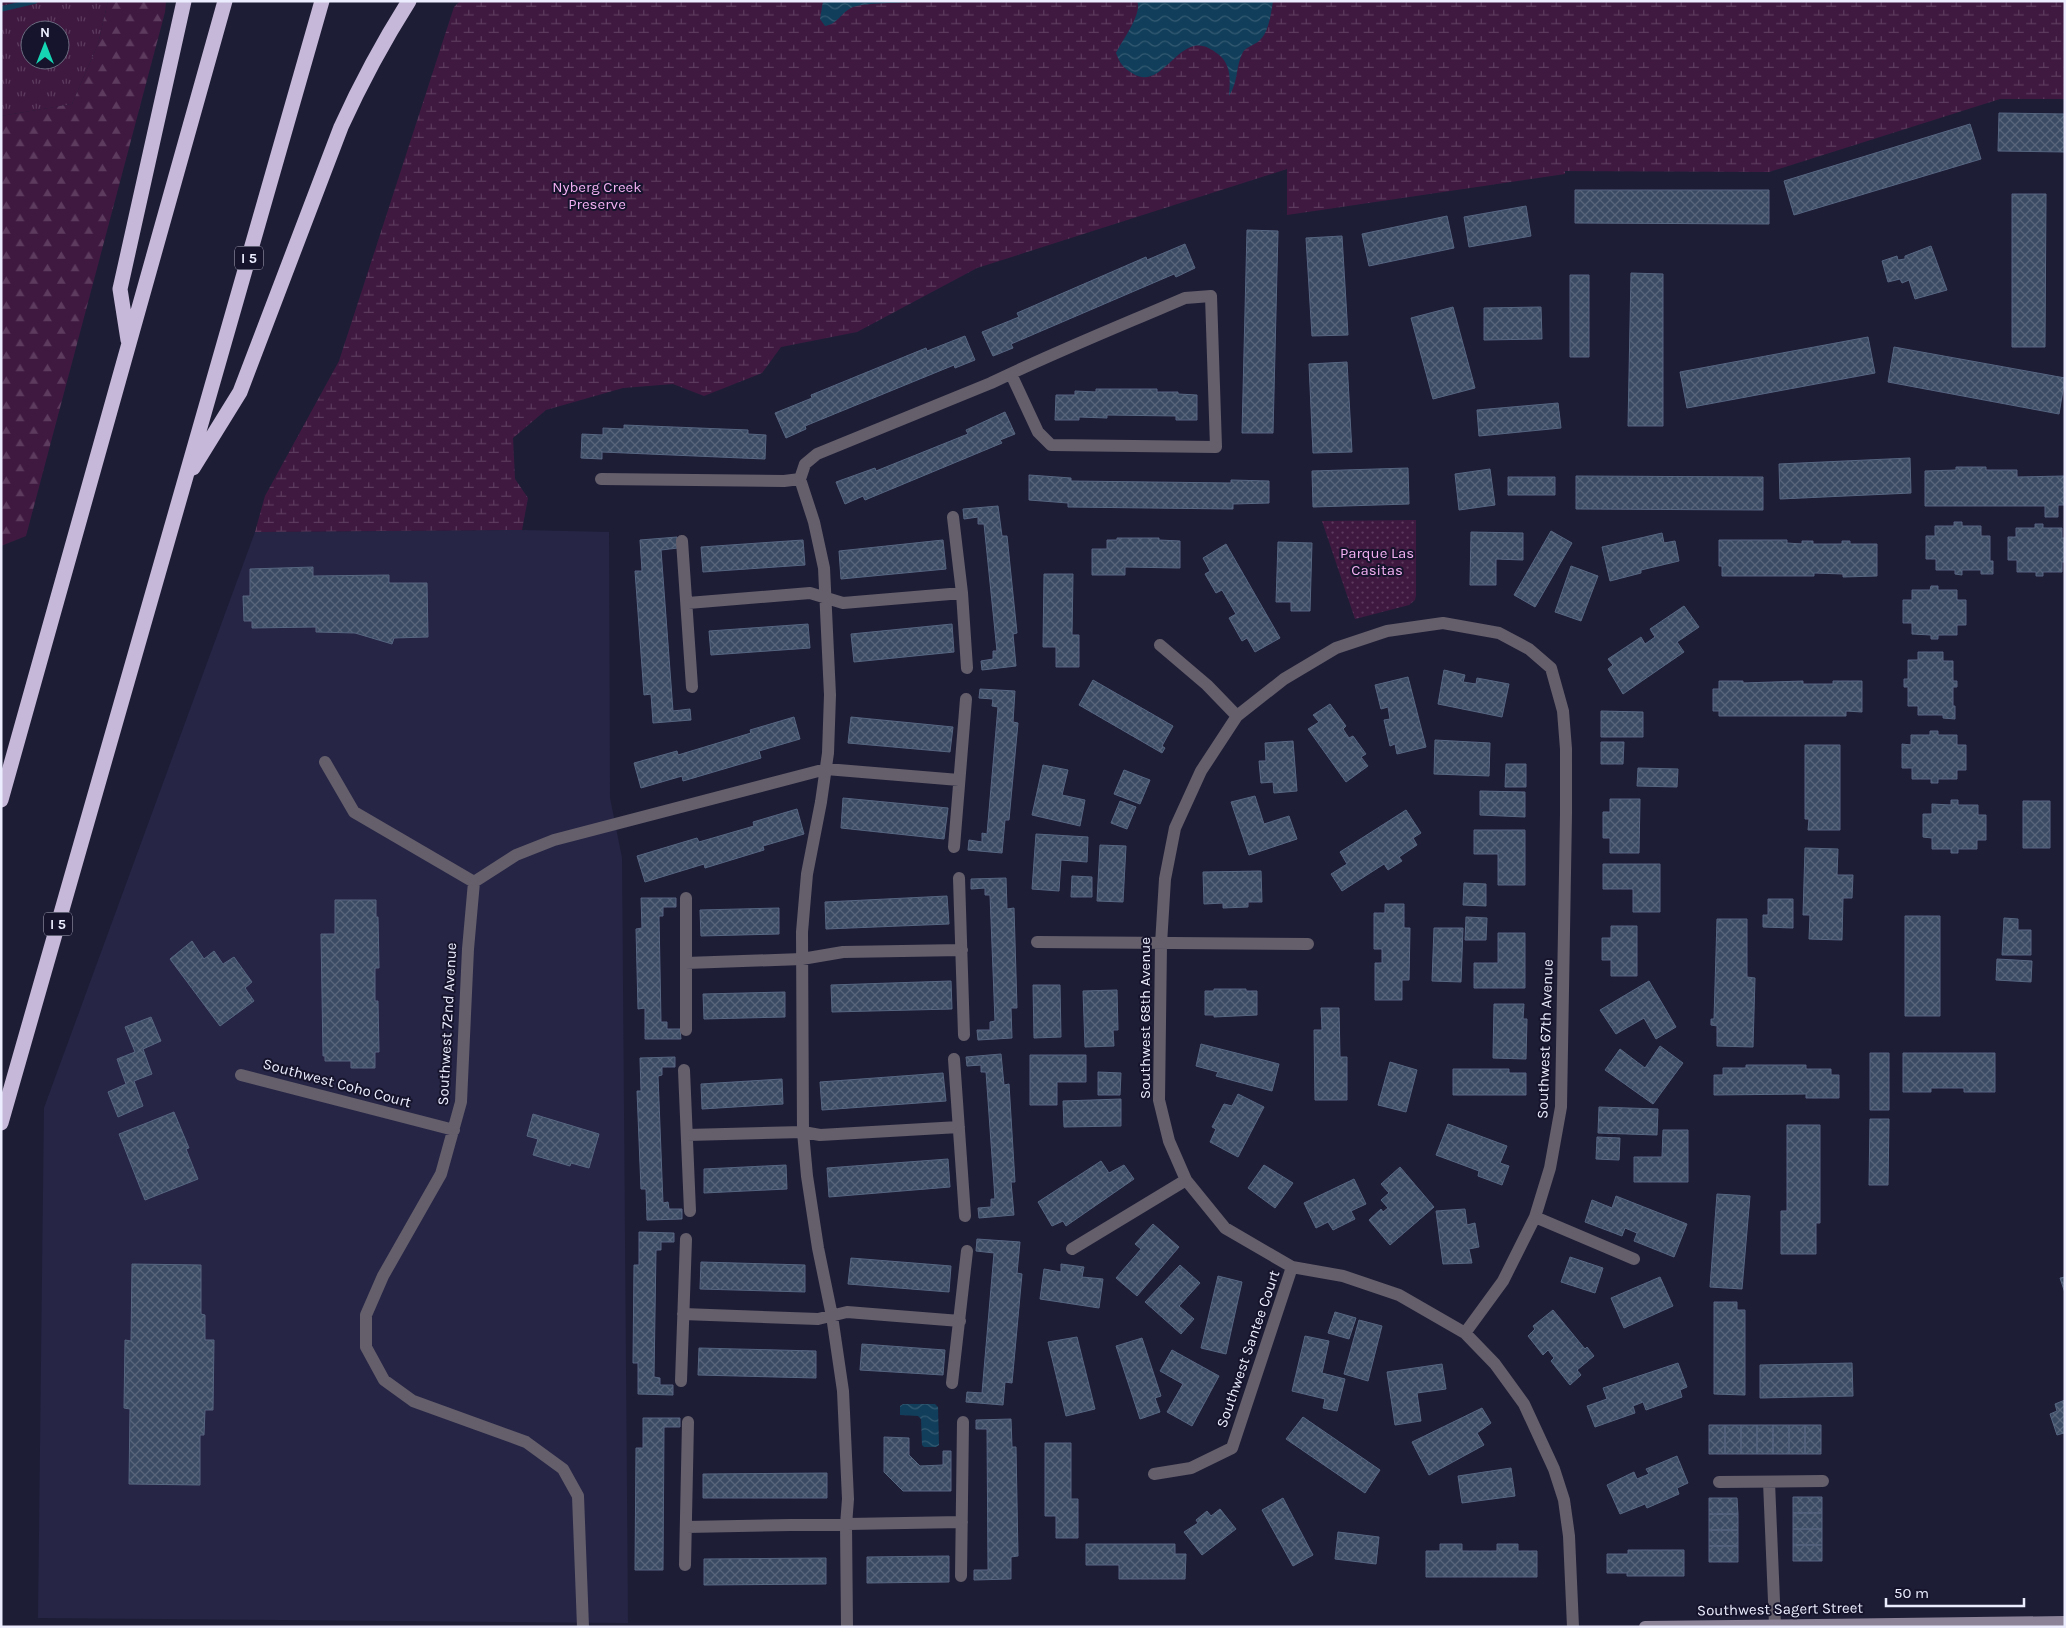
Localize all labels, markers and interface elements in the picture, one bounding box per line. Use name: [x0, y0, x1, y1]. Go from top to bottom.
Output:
north arrow: [20, 20, 70, 70]
text: N: [40, 24, 50, 41]
park label: Nyberg Creek Preserve: [552, 178, 642, 213]
road number: I 5: [235, 247, 263, 270]
park label: Parque Las Casitas: [1340, 544, 1414, 579]
road number: I 5: [44, 912, 72, 936]
street label: Southwest 68th Avenue: [1136, 937, 1154, 1099]
street label: Southwest 72nd Avenue: [434, 942, 460, 1106]
street label: Southwest 67th Avenue: [1533, 959, 1557, 1119]
street label: Southwest Coho Court: [261, 1055, 413, 1112]
street label: Southwest Santee Court: [1213, 1268, 1284, 1430]
scale bar: [1886, 1576, 2024, 1608]
text: 50 m: [1894, 1584, 1929, 1602]
street label: Southwest Sagert Street: [1697, 1599, 1863, 1619]

